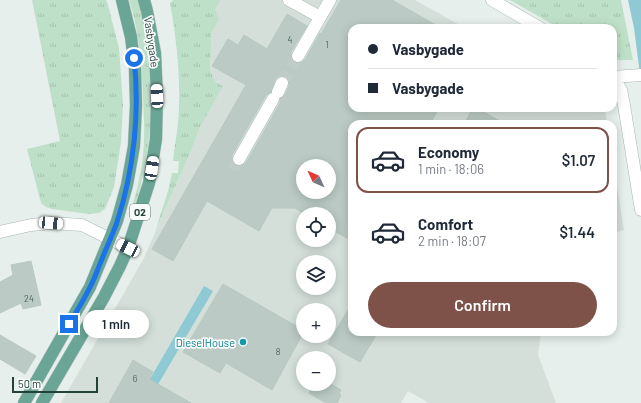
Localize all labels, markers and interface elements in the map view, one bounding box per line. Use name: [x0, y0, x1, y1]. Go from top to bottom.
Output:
street label: Vasbygade: [142, 16, 162, 68]
house number: 4: [288, 34, 293, 45]
house number: 1: [325, 39, 329, 50]
text: Vasbygade: [392, 40, 464, 58]
route start: [125, 49, 143, 67]
text: Vasbygade: [392, 79, 464, 97]
car: [150, 84, 164, 108]
icon: car: [370, 142, 406, 178]
text: Economy: [418, 143, 479, 161]
text: $1.07: [562, 151, 595, 169]
car: [144, 155, 160, 181]
north arrow: [296, 159, 336, 199]
map controls: [296, 159, 336, 391]
text: 1 min · 18:06: [418, 161, 484, 177]
road number: O2: [130, 204, 150, 220]
button: locate: [296, 207, 336, 247]
icon: car: [370, 214, 406, 250]
text: Comfort: [418, 215, 473, 233]
car: [39, 216, 63, 230]
text: $1.44: [560, 223, 595, 241]
text: 2 min · 18:07: [418, 233, 486, 249]
car: [115, 237, 141, 259]
button: layers: [296, 255, 336, 295]
button: Confirm: [368, 282, 597, 328]
house number: 24: [24, 293, 34, 304]
button: +: [296, 303, 336, 343]
callout: 1 min: [83, 310, 149, 338]
route end: [60, 315, 78, 333]
text: 1 min: [102, 316, 130, 332]
place label: DieselHouse: [176, 336, 235, 349]
marker: DieselHouse: [238, 337, 248, 347]
house number: 8: [276, 346, 281, 357]
button: −: [296, 351, 336, 391]
house number: 6: [133, 373, 138, 384]
scale bar: [12, 375, 98, 394]
text: 50 m: [18, 377, 41, 390]

